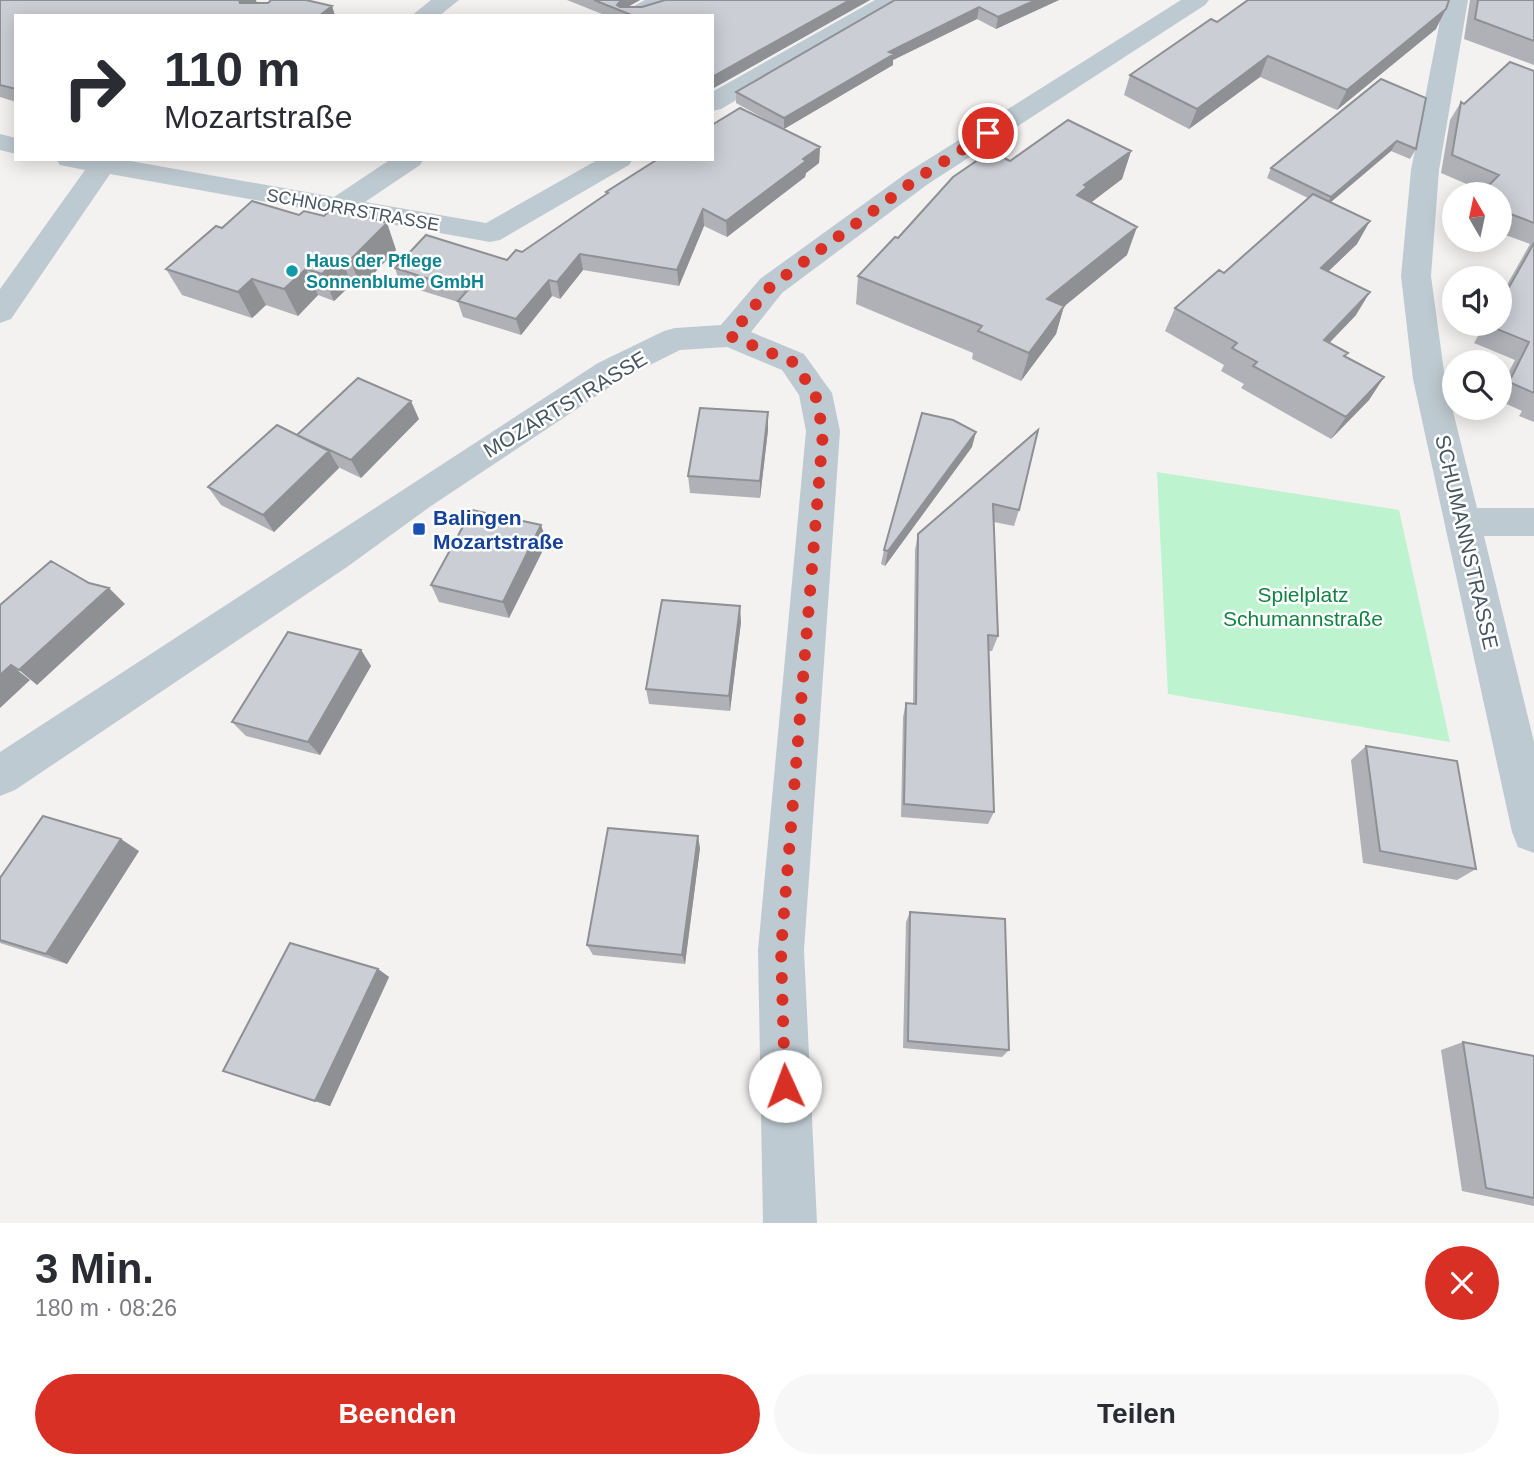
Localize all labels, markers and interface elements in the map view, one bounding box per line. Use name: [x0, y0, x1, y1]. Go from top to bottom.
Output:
icon: right: [49, 42, 140, 133]
text: 110 m: [164, 42, 300, 96]
text: Mozartstraße: [164, 99, 352, 135]
pin: [958, 103, 1018, 163]
icon: arrive: [969, 114, 1007, 152]
north arrow: [1442, 182, 1512, 252]
map controls: [1442, 182, 1512, 420]
street label: SCHNORRSTRASSE: [265, 185, 441, 235]
place label: Haus der Pflege Sonnenblume GmbH: [306, 251, 484, 292]
marker: Haus der Pflege Sonnenblume GmbH: [284, 263, 300, 279]
button: sound: [1442, 266, 1512, 336]
street label: MOZARTSTRASSE: [479, 346, 651, 462]
button: search: [1442, 350, 1512, 420]
street label: SCHUMANNSTRASSE: [1431, 433, 1503, 651]
place label: Balingen Mozartstraße: [433, 506, 564, 553]
marker: Balingen Mozartstraße: [411, 521, 427, 537]
park label: Spielplatz Schumannstraße: [1223, 583, 1383, 630]
position arrow: [748, 1049, 822, 1123]
text: 3 Min.: [35, 1245, 154, 1292]
button: close: [1425, 1246, 1499, 1320]
text: 180 m · 08:26: [35, 1295, 177, 1321]
button: Beenden: [35, 1374, 760, 1454]
button: Teilen: [774, 1374, 1499, 1454]

